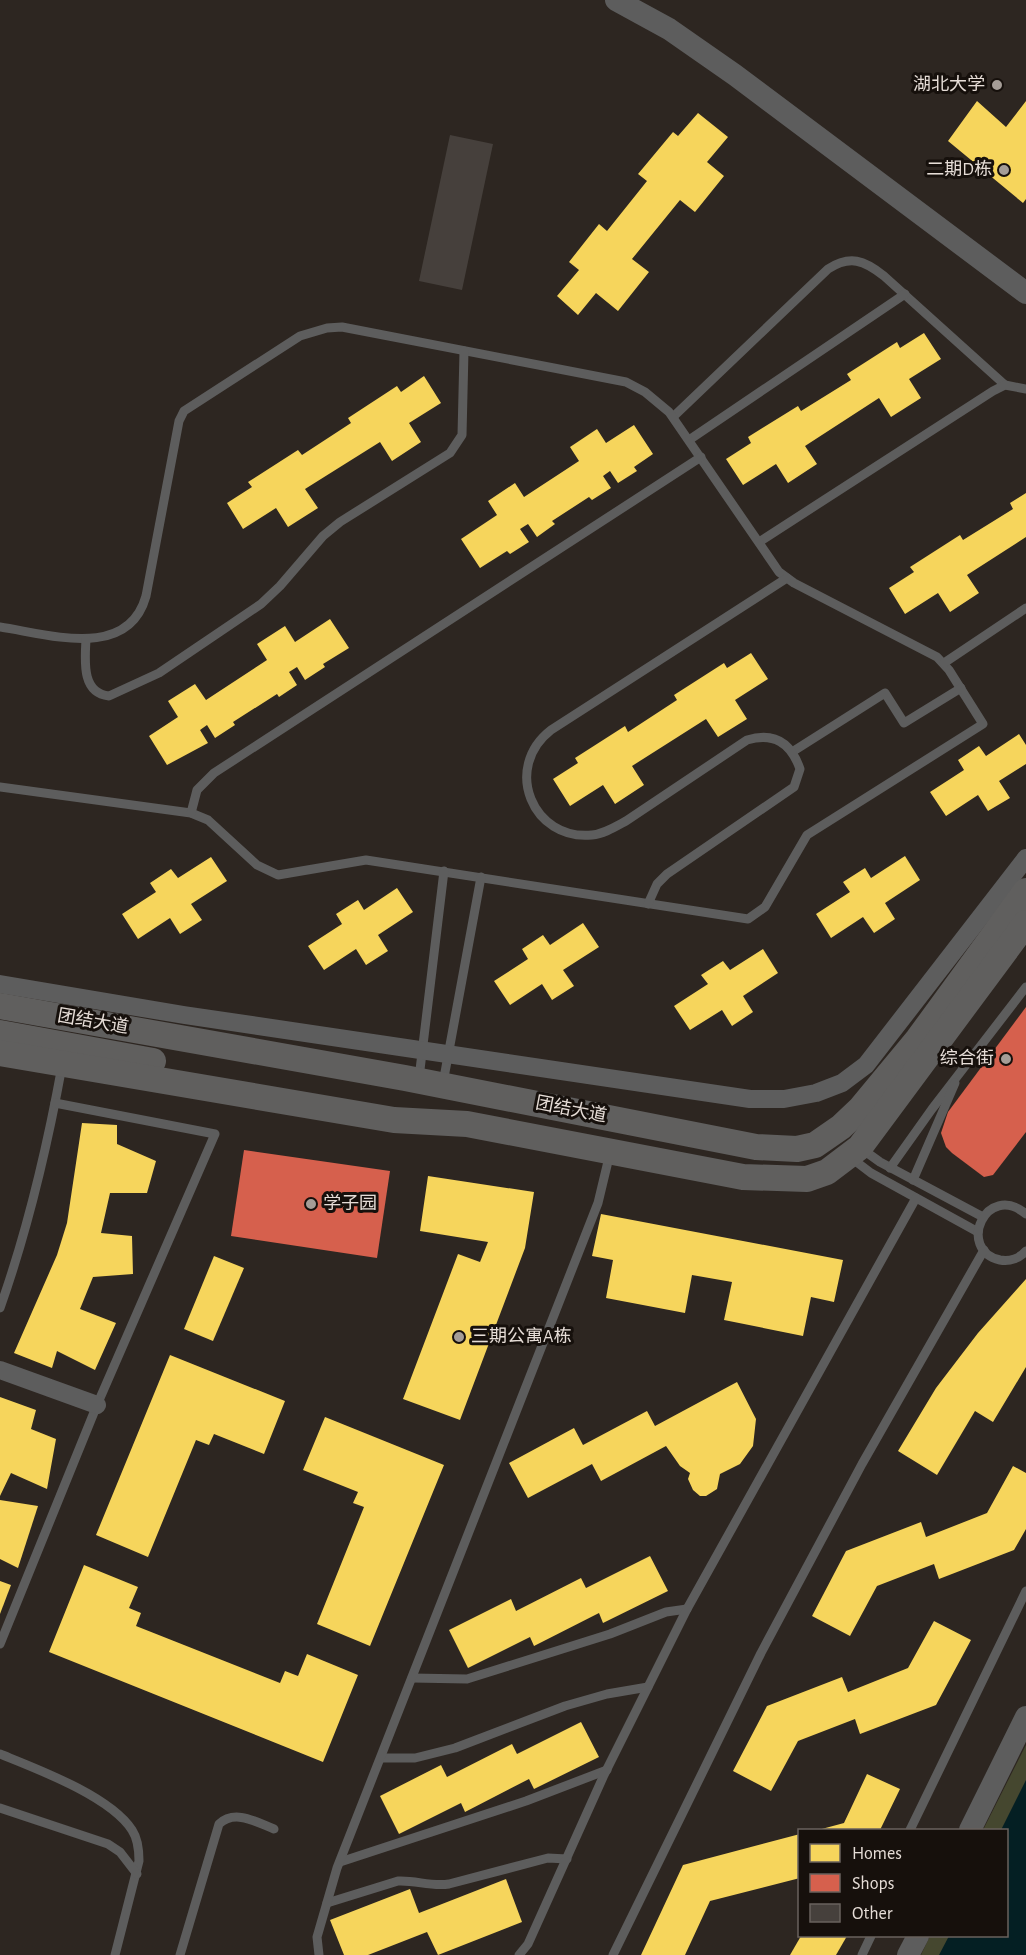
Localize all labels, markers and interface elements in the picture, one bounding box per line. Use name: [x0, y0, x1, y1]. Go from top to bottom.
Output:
place label: 湖北大学: [913, 74, 985, 94]
marker: 湖北大学: [990, 78, 1004, 92]
place label: 二期D栋: [926, 159, 992, 179]
marker: 二期D栋: [997, 163, 1011, 177]
street label: 团结大道: [56, 1005, 130, 1037]
place label: 综合街: [940, 1048, 994, 1068]
marker: 综合街: [999, 1052, 1013, 1066]
street label: 团结大道: [534, 1092, 608, 1126]
place label: 学子园: [323, 1193, 377, 1213]
marker: 学子园: [304, 1197, 318, 1211]
place label: 三期公寓A栋: [471, 1326, 571, 1346]
marker: 三期公寓A栋: [452, 1330, 466, 1344]
legend: [798, 1829, 1008, 1937]
text: Homes: [852, 1845, 902, 1863]
text: Shops: [852, 1875, 894, 1893]
text: Other: [852, 1905, 893, 1923]

